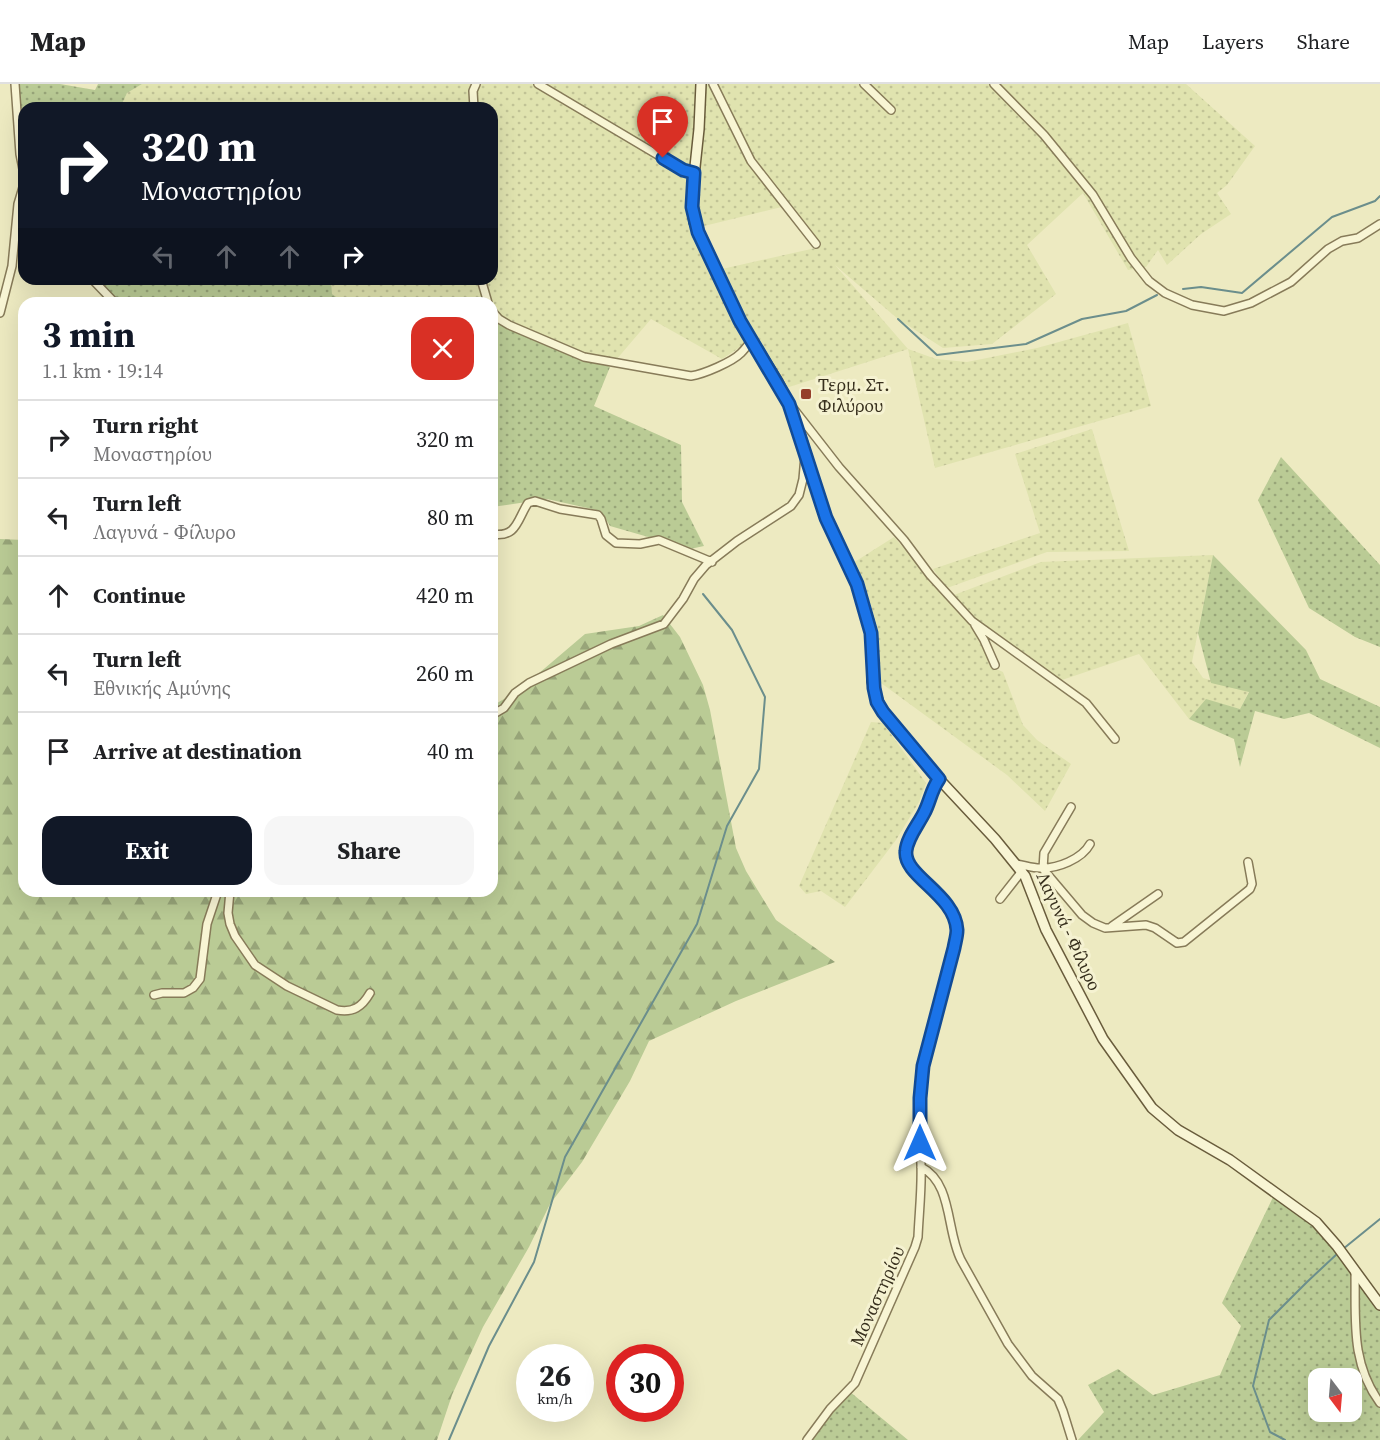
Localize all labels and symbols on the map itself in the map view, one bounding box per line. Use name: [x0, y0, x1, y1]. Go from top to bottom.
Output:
pin: [637, 96, 688, 158]
place label: Τερμ. Στ. Φιλύρου: [818, 372, 890, 418]
marker: Τερμ. Στ. Φιλύρου: [799, 387, 813, 401]
street label: Λαγυνά - Φίλυρο: [1030, 867, 1108, 995]
position arrow: [888, 1111, 952, 1175]
street label: Μοναστηρίου: [844, 1242, 910, 1350]
speed limit sign: 30: [606, 1344, 684, 1422]
north arrow: [1308, 1368, 1362, 1422]

